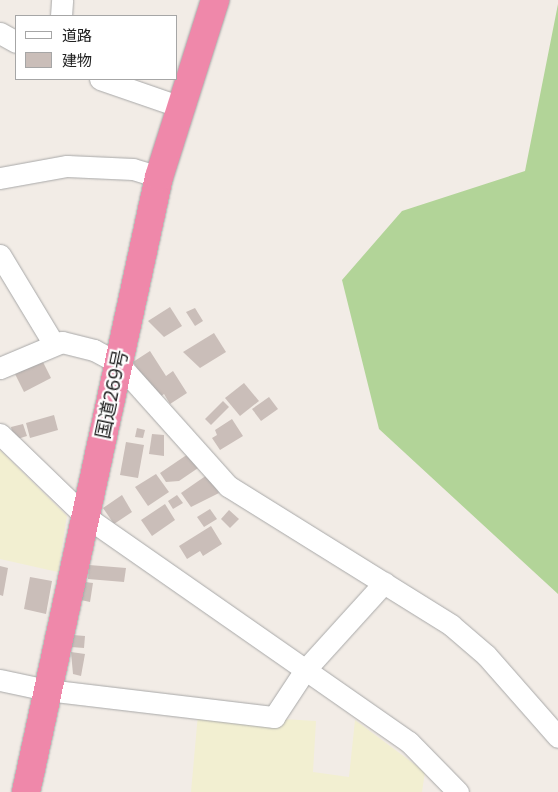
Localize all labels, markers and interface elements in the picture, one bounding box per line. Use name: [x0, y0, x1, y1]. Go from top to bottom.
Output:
legend: [15, 15, 178, 80]
text: 道路: [62, 26, 92, 44]
text: 建物: [62, 51, 92, 69]
street label: 国道269号: [90, 347, 132, 441]

